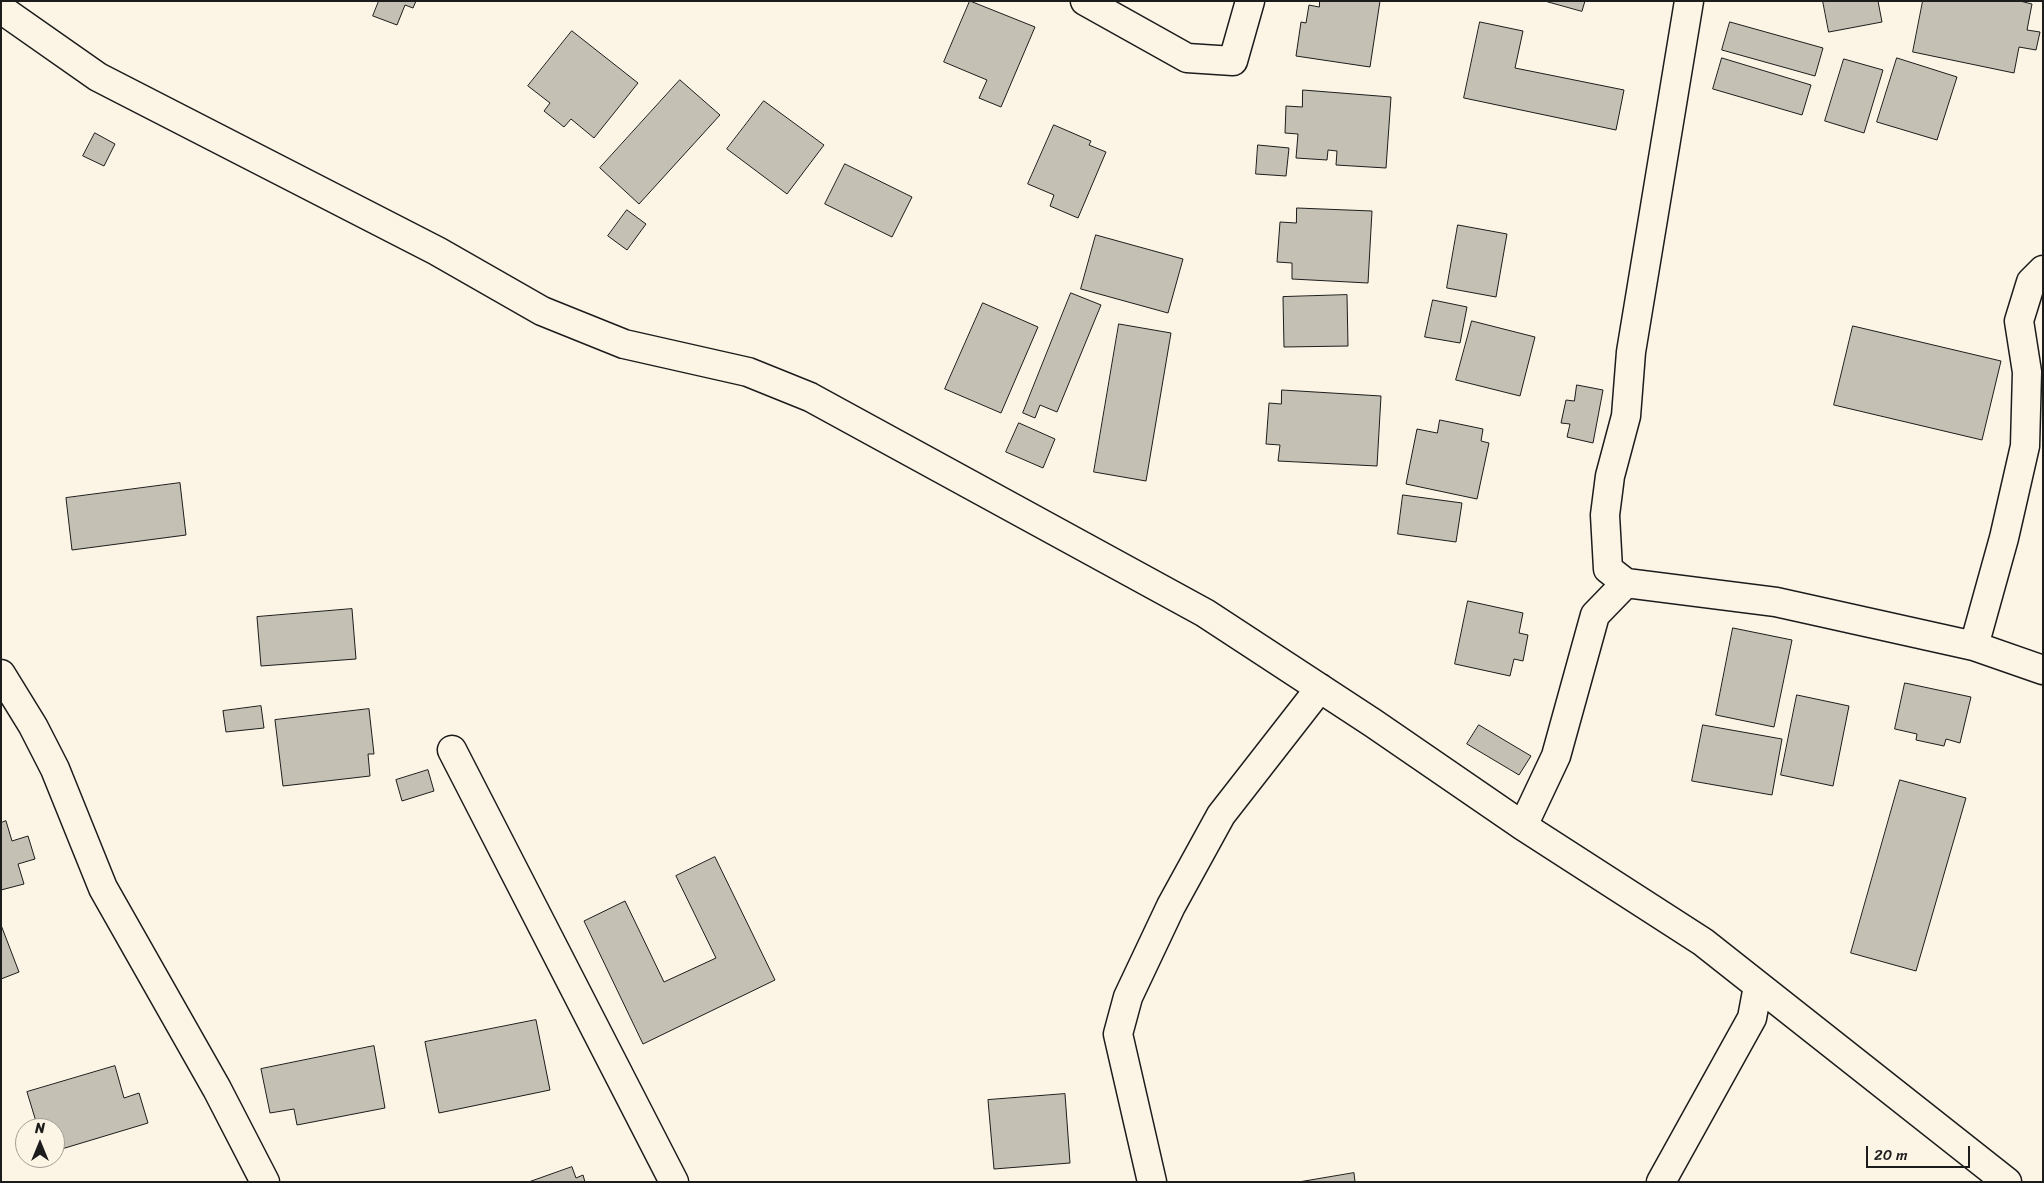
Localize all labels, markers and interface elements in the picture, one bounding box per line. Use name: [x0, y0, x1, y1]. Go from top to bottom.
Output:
text: N: [35, 1116, 45, 1141]
north arrow: [15, 1118, 65, 1168]
scale bar: [1869, 1136, 1973, 1168]
text: 20 m: [1874, 1142, 1908, 1168]

